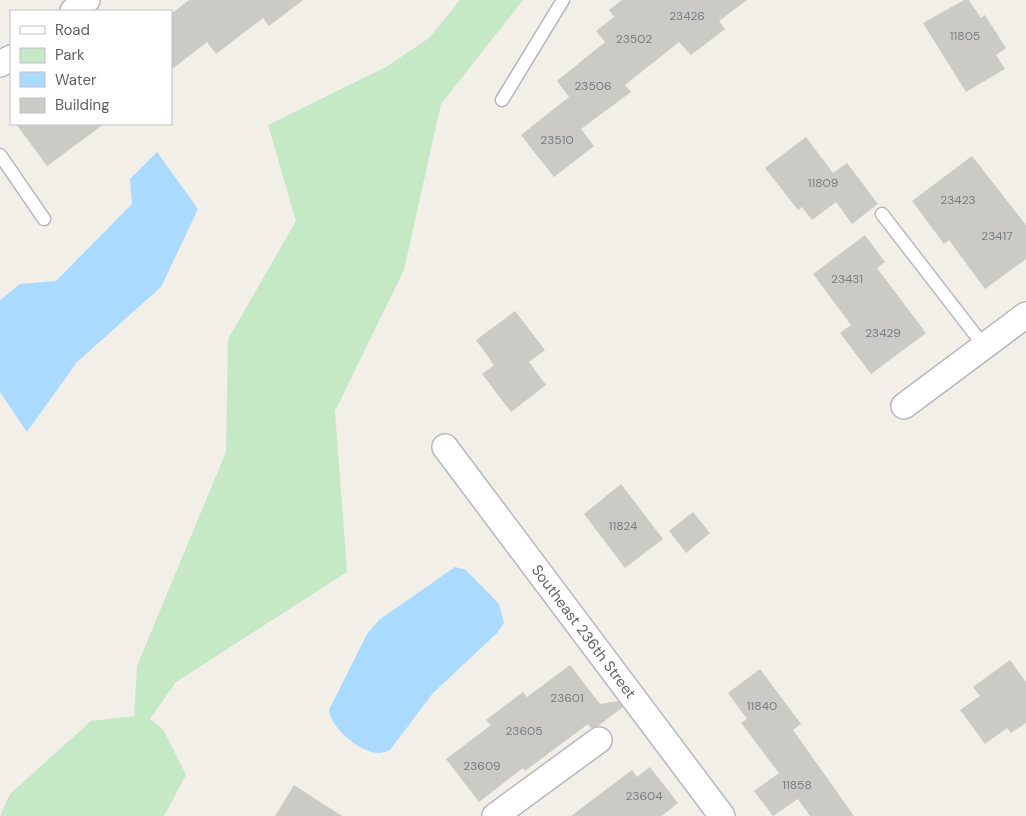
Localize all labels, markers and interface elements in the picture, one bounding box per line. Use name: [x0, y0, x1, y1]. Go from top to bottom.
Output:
house number: 23426: [669, 8, 705, 24]
legend: [10, 10, 172, 125]
text: Road: [55, 20, 90, 40]
house number: 11805: [950, 28, 980, 44]
house number: 23502: [616, 31, 652, 47]
text: Park: [55, 45, 85, 65]
text: Water: [55, 70, 97, 90]
house number: 23506: [574, 78, 612, 94]
text: Building: [55, 95, 110, 115]
house number: 23510: [540, 132, 574, 148]
house number: 11809: [808, 175, 838, 191]
house number: 23423: [940, 192, 976, 208]
house number: 23417: [981, 228, 1013, 244]
house number: 23431: [831, 271, 863, 287]
house number: 23429: [865, 325, 901, 341]
house number: 11824: [609, 518, 637, 534]
street label: Southeast 236th Street: [527, 561, 641, 703]
house number: 23601: [550, 690, 584, 706]
house number: 11840: [747, 698, 777, 714]
house number: 23605: [505, 723, 543, 739]
house number: 23609: [463, 758, 501, 774]
house number: 11858: [782, 777, 812, 793]
house number: 23604: [625, 788, 663, 804]

